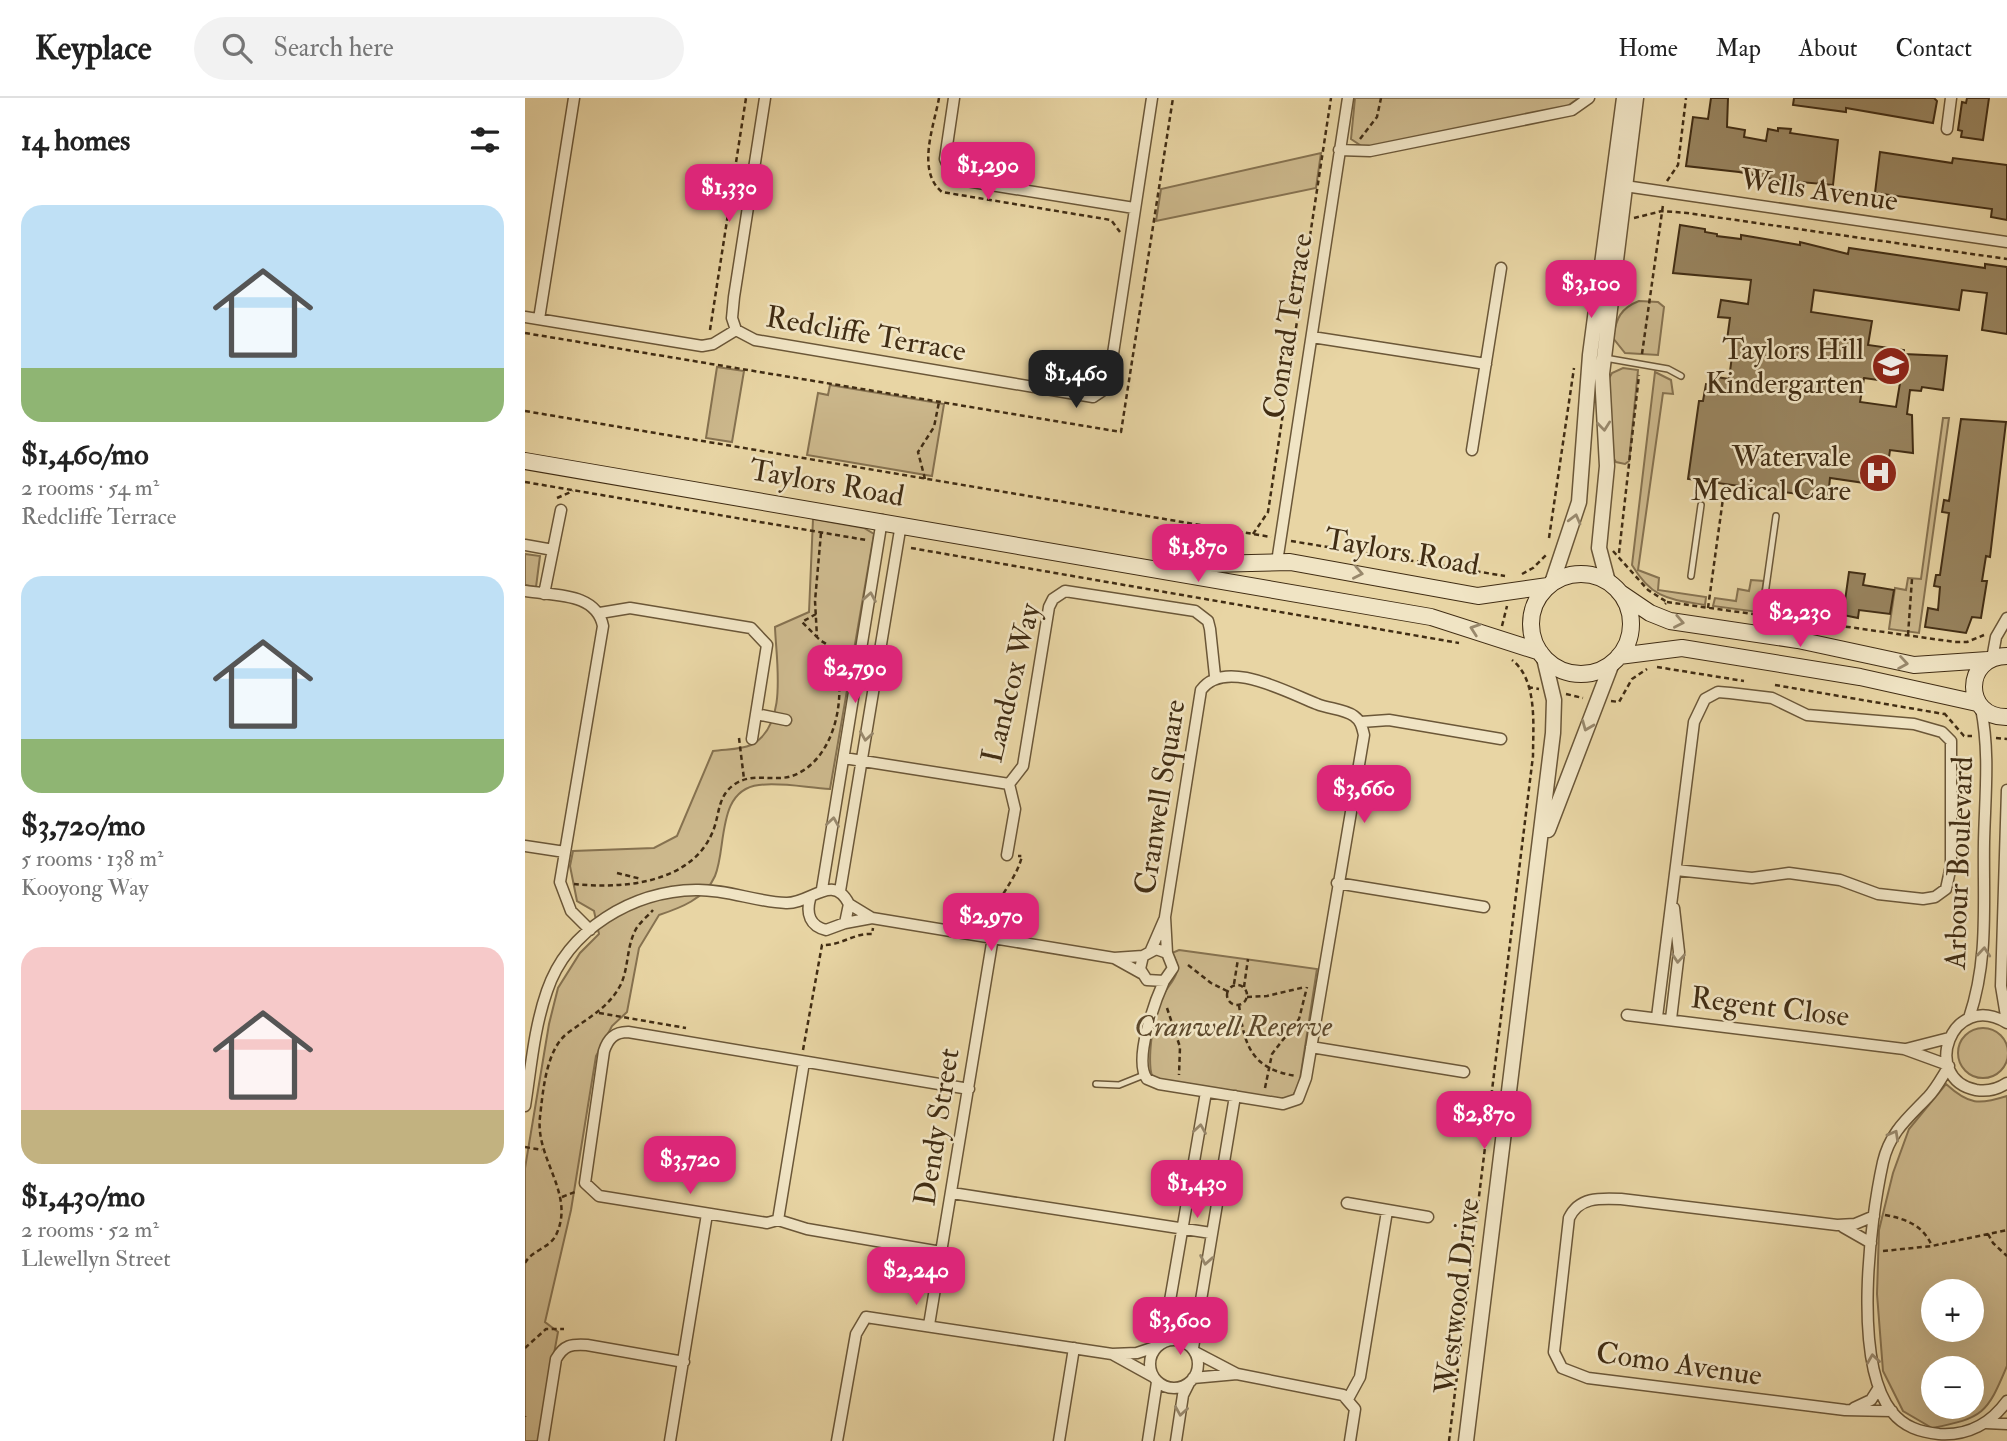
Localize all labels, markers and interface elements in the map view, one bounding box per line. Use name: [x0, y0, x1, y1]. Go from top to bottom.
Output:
search box: [194, 17, 684, 80]
text: Keyplace: [35, 28, 152, 69]
icon: search: [218, 29, 256, 67]
text: Search here: [274, 32, 394, 64]
text: Home: [1618, 33, 1678, 64]
text: Map: [1716, 33, 1761, 64]
text: About: [1799, 33, 1858, 64]
text: Contact: [1896, 33, 1972, 64]
icon: filters: [466, 121, 504, 159]
text: 14 homes: [21, 122, 130, 159]
pin: $1,290: [931, 142, 1045, 202]
text: $1,290: [957, 150, 1019, 179]
street label: Wells Avenue: [1737, 160, 1900, 219]
pin: $1,330: [672, 164, 786, 224]
text: $1,330: [701, 172, 757, 201]
street label: Conrad Terrace: [1255, 231, 1321, 421]
icon: home: [200, 250, 326, 376]
pin: $3,100: [1534, 260, 1648, 320]
text: $3,100: [1562, 268, 1620, 297]
street label: Redcliffe Terrace: [763, 298, 969, 370]
place label: Taylors Hill Kindergarten: [1705, 331, 1864, 402]
school or university icon: Taylors Hill Kindergarten: [1870, 345, 1912, 387]
pin: $1,460: [1019, 350, 1133, 410]
text: $1,460: [1044, 358, 1108, 387]
one-way arrow: [1596, 421, 1611, 432]
text: $1,460/mo: [21, 436, 149, 473]
place label: Watervale Medical Care: [1691, 438, 1851, 509]
street label: Taylors Road: [747, 451, 907, 515]
hospital icon: Watervale Medical Care: [1857, 452, 1899, 494]
text: 2 rooms · 54 m²: [21, 473, 159, 502]
text: Redcliffe Terrace: [21, 502, 176, 531]
one-way arrow: [1567, 513, 1581, 525]
street label: Taylors Road: [1322, 520, 1482, 584]
pin: $1,870: [1141, 524, 1255, 584]
text: $1,870: [1168, 532, 1228, 561]
one-way arrow: [1352, 565, 1364, 580]
pin: $2,230: [1743, 589, 1857, 649]
one-way arrow: [862, 591, 877, 603]
text: $2,230: [1769, 597, 1831, 626]
street label: Landcox Way: [973, 599, 1049, 767]
one-way arrow: [1673, 614, 1685, 629]
icon: home: [200, 621, 326, 747]
one-way arrow: [1470, 623, 1482, 637]
pin: $2,790: [798, 646, 912, 705]
text: $2,790: [823, 653, 887, 682]
one-way arrow: [1897, 655, 1908, 670]
street label: Cranwell Square: [1126, 697, 1194, 897]
one-way arrow: [1581, 719, 1595, 731]
one-way arrow: [859, 730, 874, 742]
street label: Arbour Boulevard: [1937, 756, 1981, 971]
pin: $3,660: [1307, 766, 1421, 825]
text: $3,660: [1333, 773, 1395, 802]
text: $3,720/mo: [21, 807, 145, 844]
one-way arrow: [825, 816, 840, 828]
text: 5 rooms · 138 m²: [21, 844, 164, 873]
text: Kooyong Way: [21, 873, 149, 902]
pin: $2,970: [934, 894, 1048, 953]
text: $2,970: [959, 901, 1023, 930]
one-way arrow: [1976, 946, 1991, 957]
one-way arrow: [1671, 953, 1686, 964]
street label: Regent Close: [1689, 979, 1851, 1035]
icon: home: [200, 992, 326, 1118]
park label: Cranwell Reserve: [1134, 1008, 1333, 1045]
street label: Dendy Street: [906, 1045, 968, 1208]
pin: $2,870: [1427, 1091, 1541, 1151]
text: $2,870: [1452, 1099, 1516, 1128]
one-way arrow: [1192, 1123, 1207, 1135]
one-way arrow: [1886, 1130, 1899, 1143]
pin: $3,720: [633, 1136, 747, 1196]
text: $3,720: [660, 1144, 720, 1173]
pin: $1,430: [1140, 1160, 1254, 1220]
text: $1,430: [1167, 1168, 1227, 1197]
text: $1,430/mo: [21, 1178, 145, 1215]
street label: Westwood Drive: [1426, 1196, 1487, 1397]
text: 2 rooms · 52 m²: [21, 1215, 159, 1244]
text: Llewellyn Street: [21, 1244, 171, 1273]
pin: $2,240: [859, 1248, 973, 1307]
one-way arrow: [1199, 1254, 1214, 1266]
text: $2,240: [883, 1255, 949, 1284]
map controls: [1921, 1279, 1984, 1419]
button: +: [1921, 1279, 1984, 1342]
pin: $3,600: [1123, 1298, 1237, 1357]
text: $3,600: [1149, 1305, 1211, 1334]
street label: Como Avenue: [1594, 1334, 1764, 1394]
one-way arrow: [1865, 1353, 1880, 1365]
button: −: [1921, 1356, 1984, 1419]
one-way arrow: [1174, 1405, 1189, 1417]

